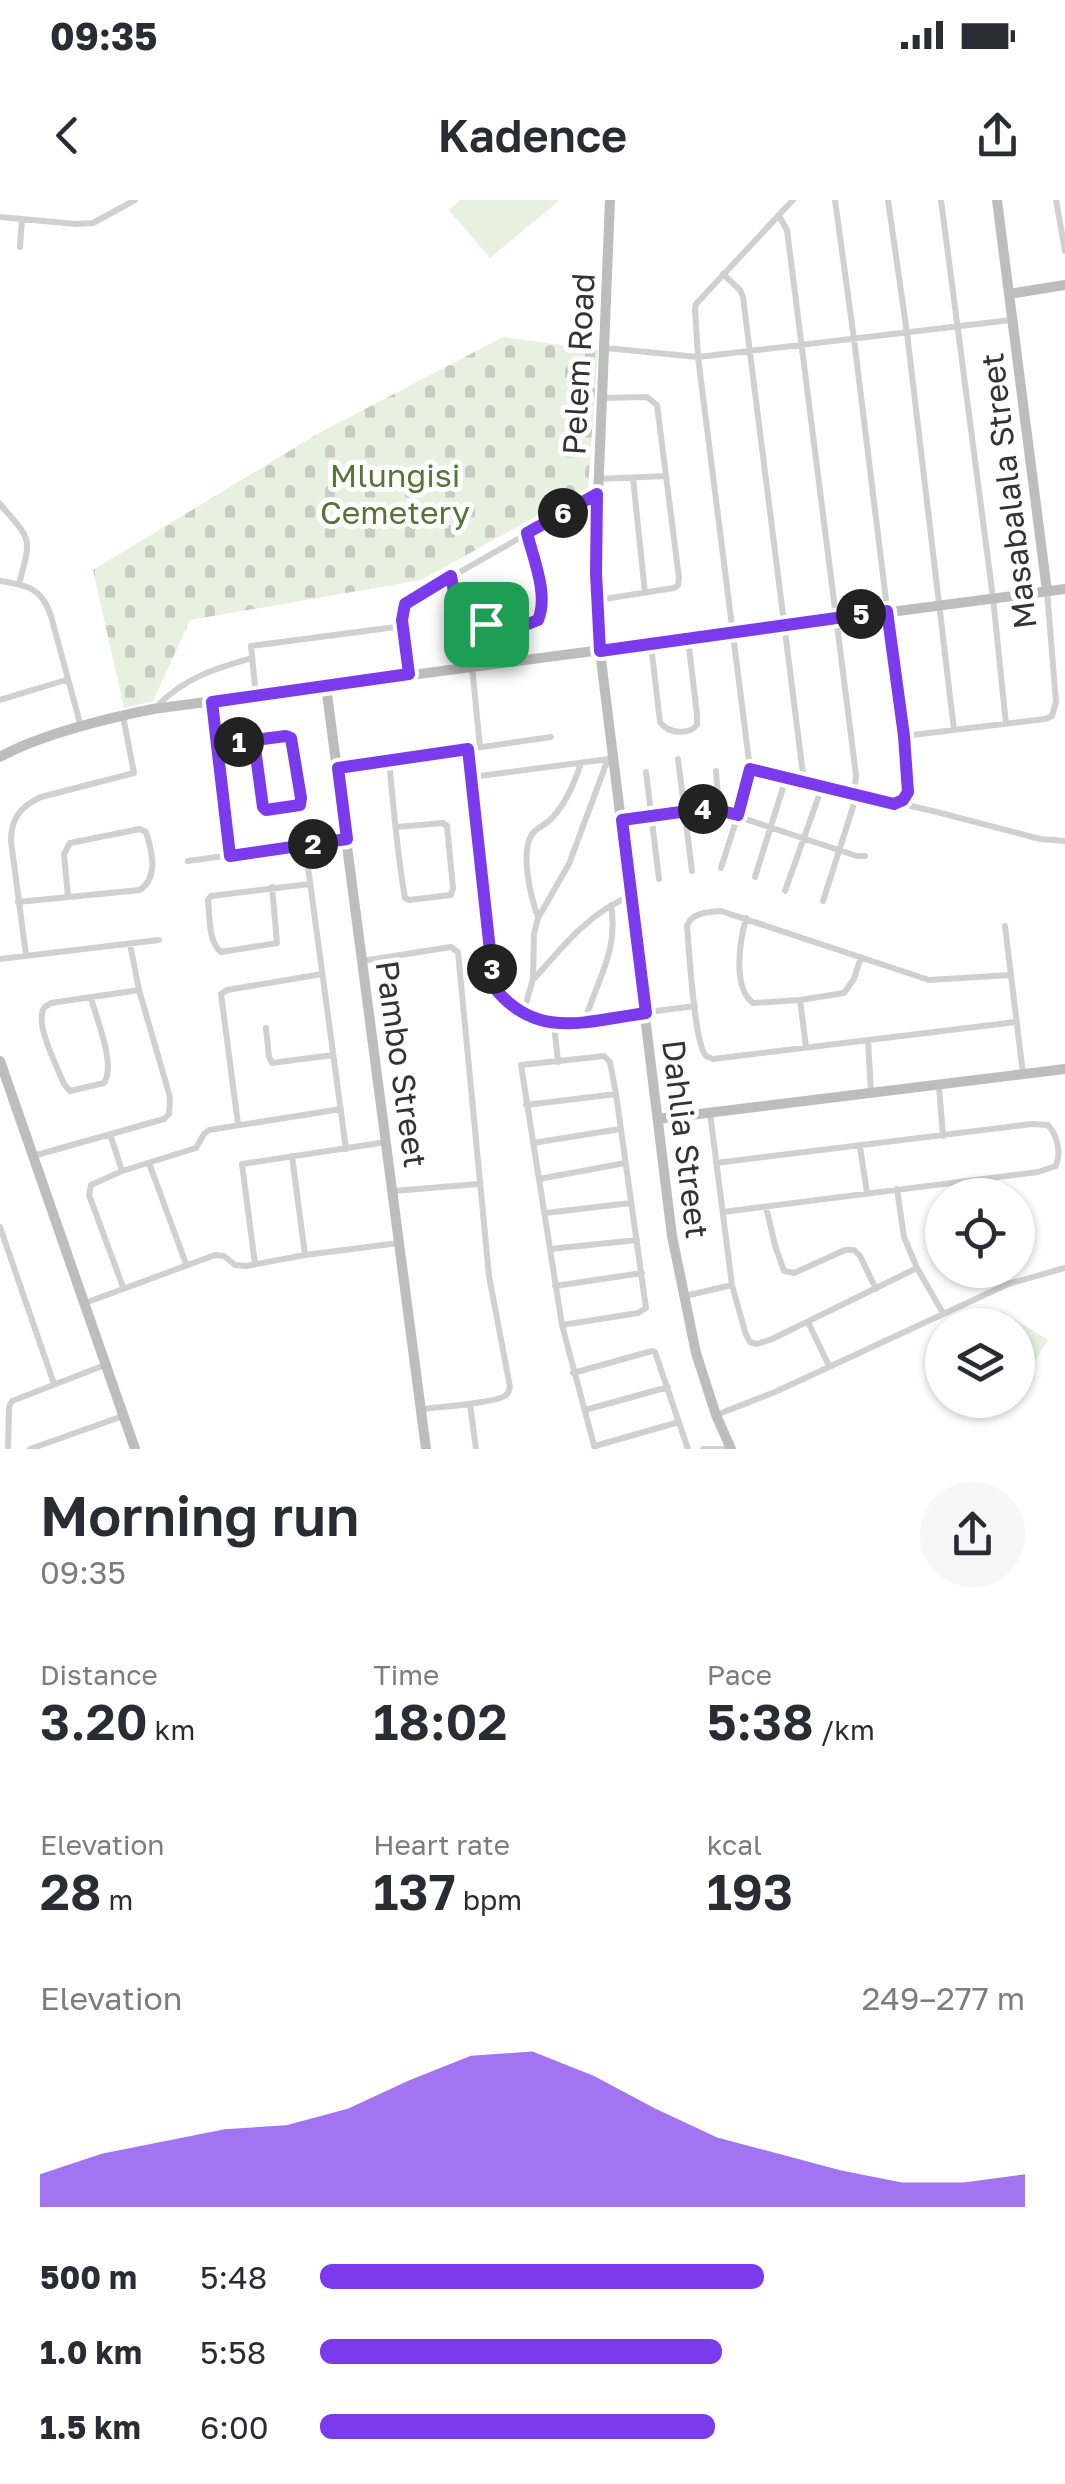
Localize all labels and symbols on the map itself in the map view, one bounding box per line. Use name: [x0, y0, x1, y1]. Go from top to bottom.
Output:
street label: Pelem Road: [554, 272, 602, 456]
street label: Masabalala Street: [972, 351, 1044, 631]
park label: Mlungisi Cemetery: [320, 456, 470, 531]
pin: 6: [538, 488, 588, 538]
pin: [444, 582, 529, 667]
pin: 5: [836, 589, 886, 639]
pin: 1: [214, 717, 264, 767]
pin: 4: [678, 784, 728, 834]
pin: 2: [288, 819, 338, 869]
pin: 3: [467, 944, 517, 994]
street label: Pambo Street: [369, 958, 435, 1170]
street label: Dahlia Street: [655, 1038, 717, 1240]

